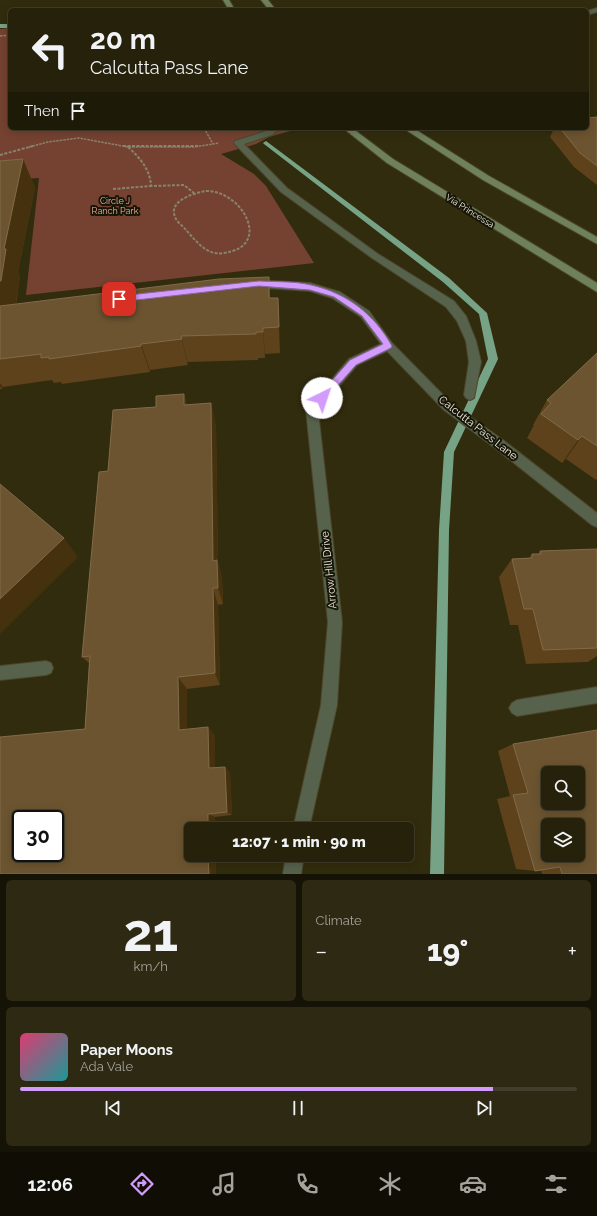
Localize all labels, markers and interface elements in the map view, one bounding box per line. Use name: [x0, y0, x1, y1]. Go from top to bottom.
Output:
text: 20 m: [90, 23, 156, 56]
icon: left: [24, 24, 76, 76]
text: Calcutta Pass Lane: [90, 57, 248, 78]
icon: arrive: [67, 100, 89, 122]
text: Then: [24, 102, 59, 120]
street label: Via Princessa: [444, 192, 496, 230]
park label: Circle J Ranch Park: [92, 196, 139, 216]
pin: [102, 282, 136, 316]
icon: arrive: [108, 288, 130, 310]
position arrow: [301, 377, 343, 419]
street label: Calcutta Pass Lane: [436, 393, 521, 463]
street label: Arrow Hill Drive: [318, 530, 340, 609]
map controls: [541, 766, 585, 862]
button: search: [541, 766, 585, 810]
speed limit sign: 30: [12, 810, 64, 862]
button: layers: [541, 818, 585, 862]
text: 12:07 · 1 min · 90 m: [232, 833, 366, 851]
text: 21: [123, 902, 178, 963]
text: Climate: [316, 913, 362, 928]
text: 19°: [427, 933, 468, 968]
text: −: [316, 938, 327, 964]
text: +: [568, 938, 577, 964]
text: km/h: [134, 959, 168, 974]
text: Paper Moons: [80, 1041, 173, 1059]
text: Ada Vale: [80, 1059, 133, 1074]
icon: previous: [102, 1097, 124, 1119]
icon: pause: [287, 1097, 309, 1119]
icon: next: [473, 1097, 495, 1119]
icon: directions: [128, 1170, 156, 1198]
icon: music: [210, 1170, 238, 1198]
icon: phone: [293, 1170, 321, 1198]
icon: climate: [376, 1170, 404, 1198]
icon: car: [459, 1170, 487, 1198]
icon: filters: [542, 1170, 570, 1198]
text: 12:06: [27, 1174, 73, 1195]

